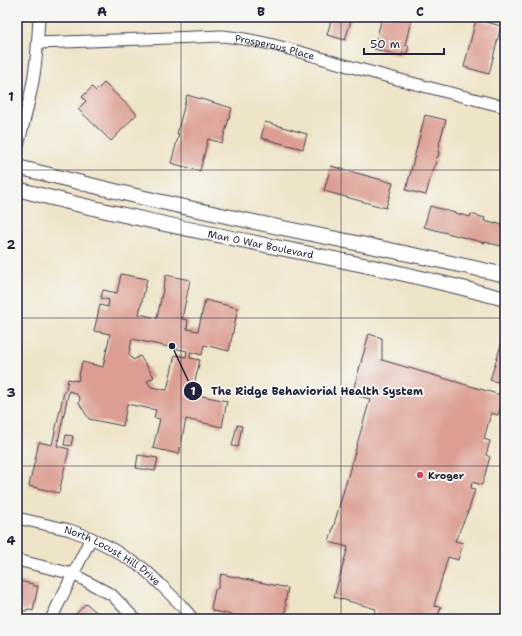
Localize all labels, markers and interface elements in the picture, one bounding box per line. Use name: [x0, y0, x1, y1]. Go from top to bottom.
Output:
text: A: [97, 3, 107, 20]
text: B: [257, 3, 265, 20]
text: C: [416, 3, 424, 20]
scale bar: [364, 30, 444, 56]
street label: Prosperous Place: [234, 32, 316, 63]
text: 50 m: [370, 36, 400, 52]
text: 1: [8, 88, 14, 105]
street label: Man O War Boulevard: [207, 227, 315, 262]
text: 2: [6, 236, 16, 253]
callout: The Ridge Behaviorial Health System: [183, 380, 431, 403]
text: 1: [190, 383, 196, 399]
text: 3: [6, 384, 16, 401]
text: The Ridge Behaviorial Health System: [211, 384, 423, 399]
place label: Kroger: [428, 469, 465, 482]
marker: Kroger: [415, 470, 425, 480]
street label: North Locust Hill Drive: [63, 523, 163, 588]
text: 4: [6, 532, 16, 549]

